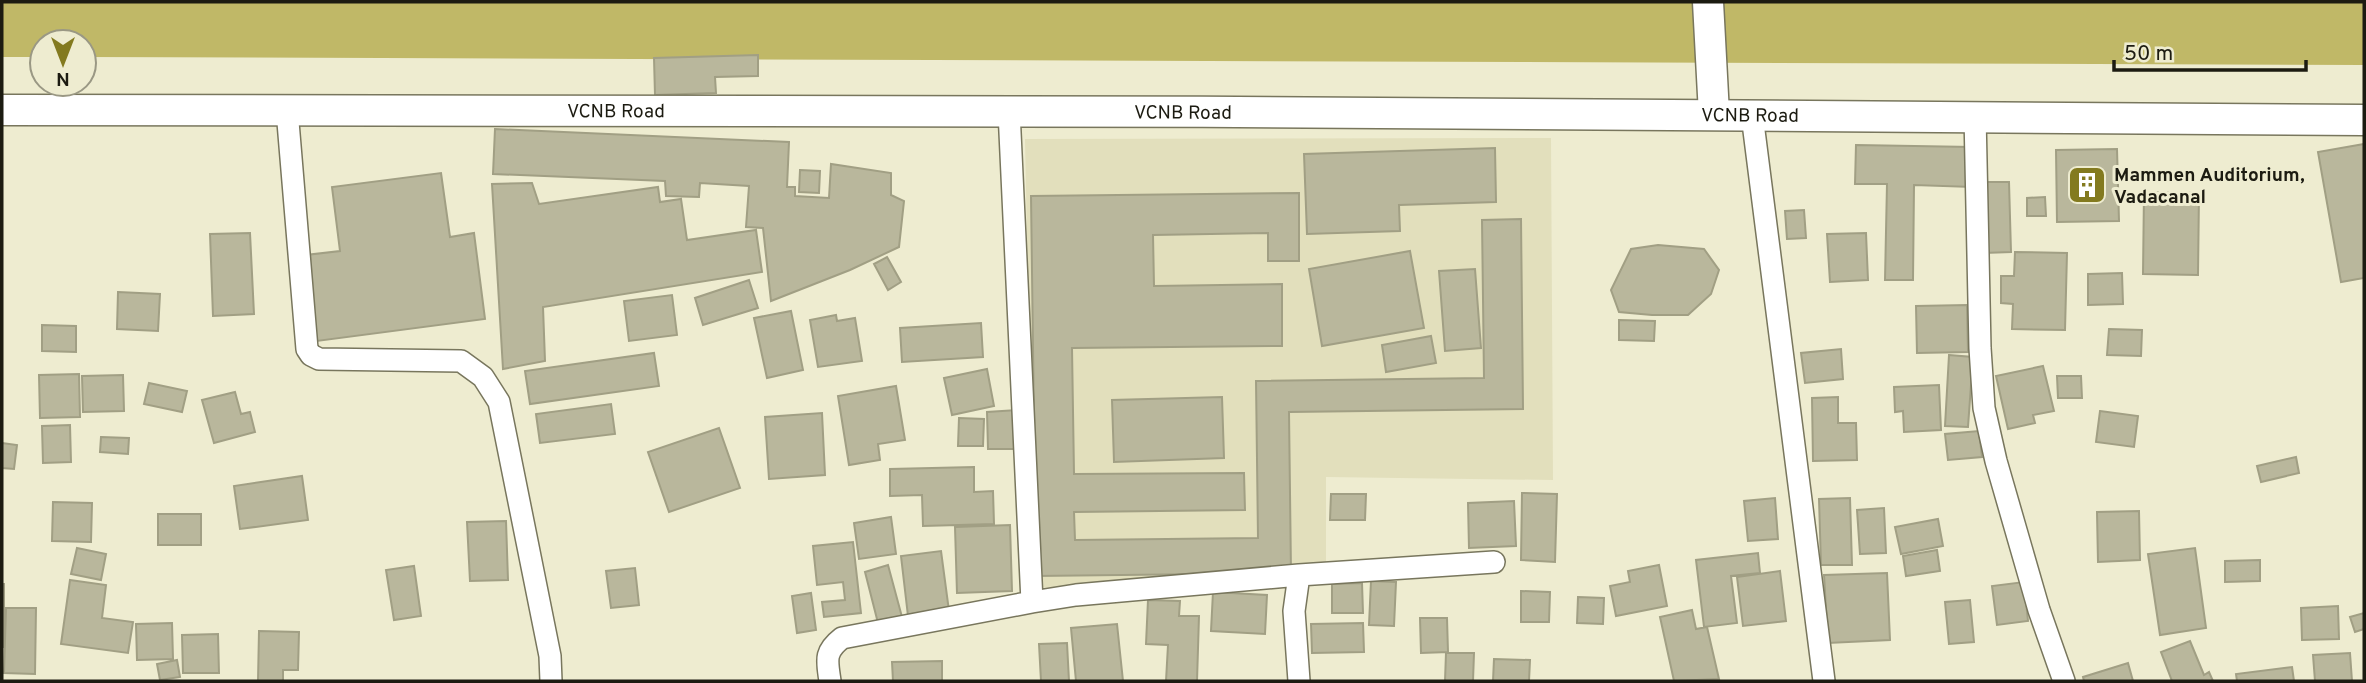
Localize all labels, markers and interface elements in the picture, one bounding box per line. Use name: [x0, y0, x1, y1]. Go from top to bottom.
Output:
north arrow: [28, 28, 98, 98]
scale bar: [2114, 28, 2306, 72]
text: 50 m: [2124, 41, 2173, 68]
text: N: [56, 66, 70, 90]
street label: VCNB Road: [567, 100, 665, 124]
street label: VCNB Road: [1134, 101, 1232, 126]
street label: VCNB Road: [1701, 104, 1799, 129]
building icon: Mammen Auditorium, Vadacanal: [2066, 164, 2108, 206]
place label: Mammen Auditorium, Vadacanal: [2114, 164, 2305, 210]

